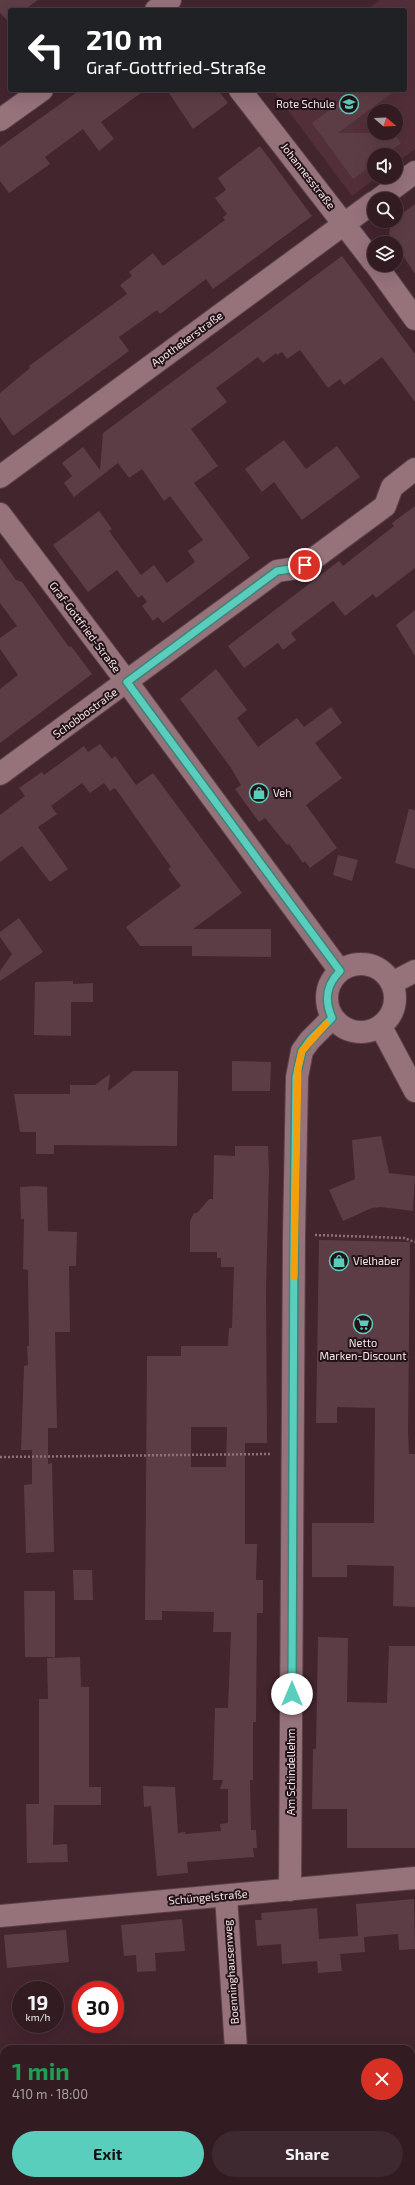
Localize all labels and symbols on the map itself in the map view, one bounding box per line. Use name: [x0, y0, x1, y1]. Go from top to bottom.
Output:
school or university icon: Rote Schule: [338, 93, 360, 115]
place label: Rote Schule: [276, 97, 335, 110]
north arrow: [367, 104, 403, 140]
street label: Johannesstraße: [279, 140, 338, 211]
street label: Apothekerstraße: [148, 308, 225, 369]
pin: [288, 548, 322, 582]
street label: Graf-Gottfried-Straße: [47, 579, 124, 675]
street label: Schobbostraße: [50, 685, 120, 740]
shop icon: Veh: [248, 782, 270, 804]
place label: Veh: [273, 786, 292, 799]
shop icon: Vielhaber: [328, 1250, 350, 1272]
place label: Vielhaber: [353, 1254, 401, 1267]
supermarket icon: Netto Marken-Discount: [352, 1313, 374, 1335]
place label: Netto Marken-Discount: [320, 1336, 406, 1362]
position arrow: [271, 1673, 313, 1715]
street label: Am Schindellehm: [284, 1729, 297, 1815]
street label: Schüngelstraße: [168, 1887, 248, 1906]
street label: Boenninghausenweg: [220, 1919, 241, 2025]
speed limit sign: 30: [72, 1981, 124, 2033]

